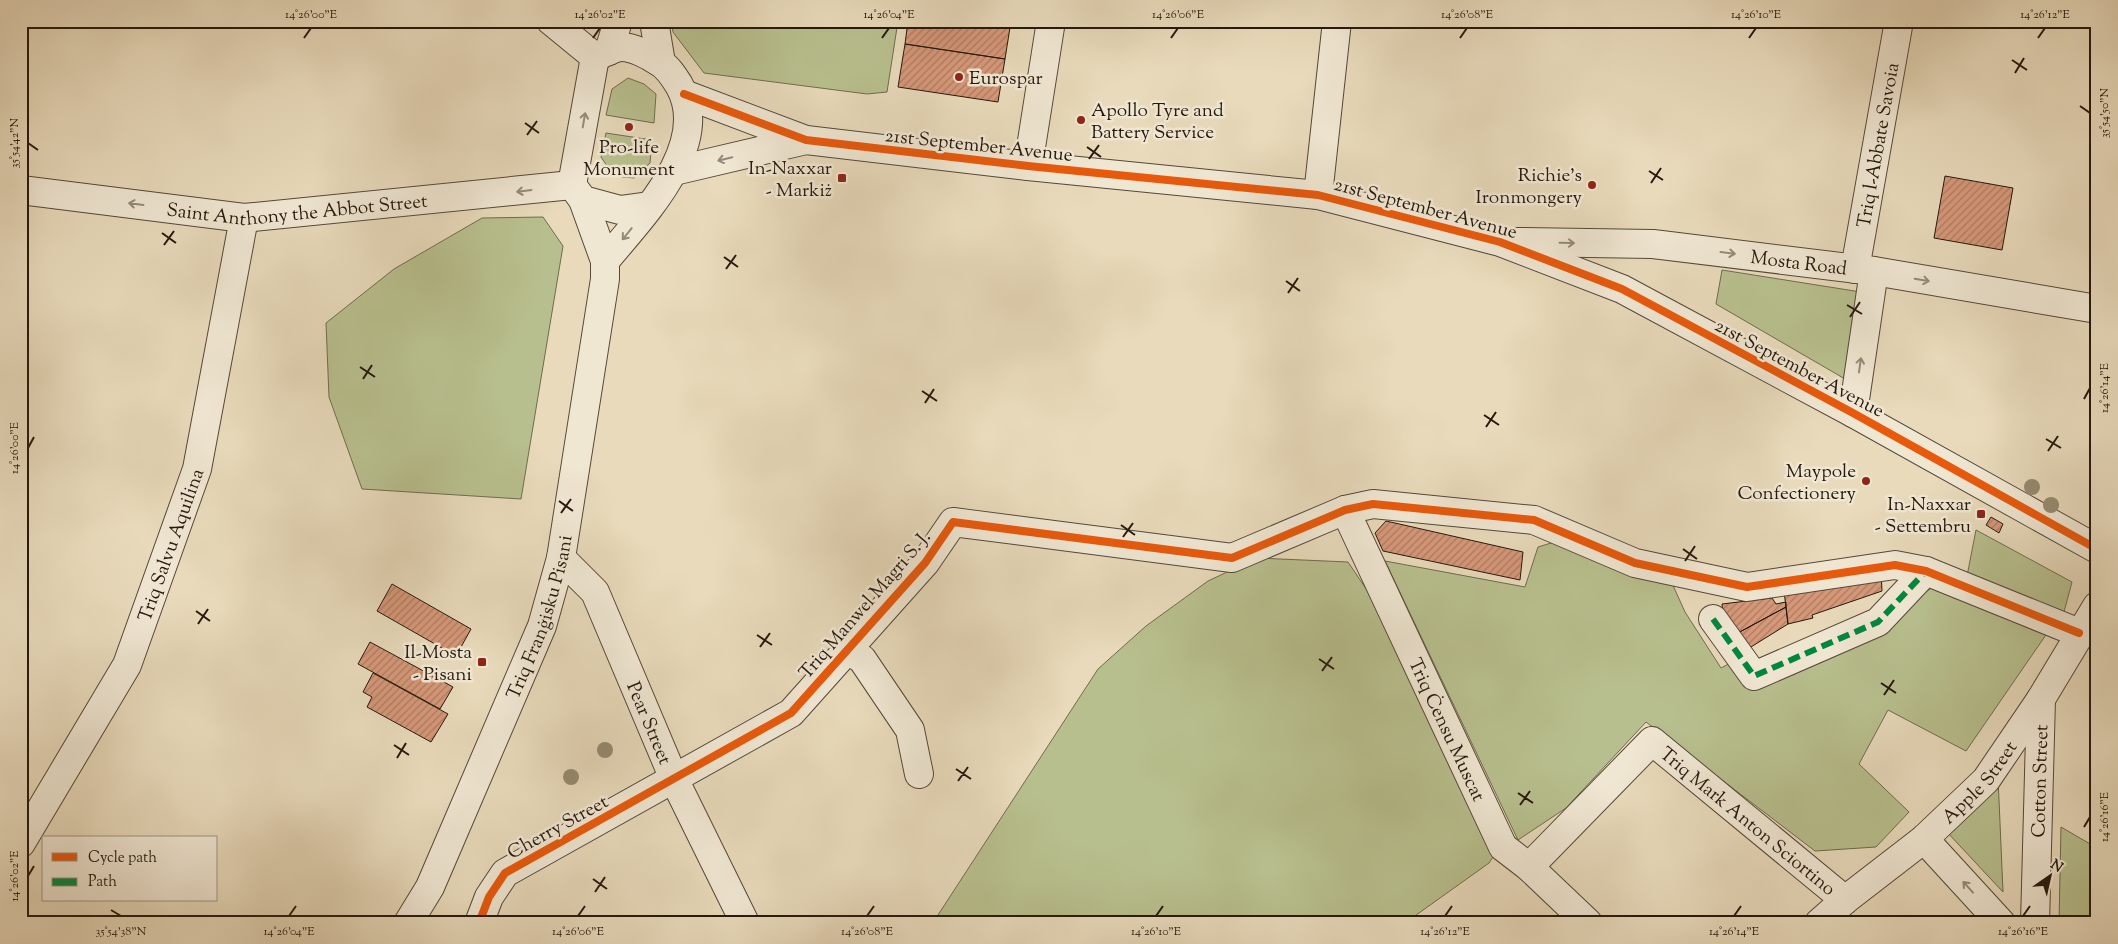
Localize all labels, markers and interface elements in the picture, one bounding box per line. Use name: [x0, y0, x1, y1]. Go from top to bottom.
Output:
text: 14°26'00"E: [285, 6, 338, 24]
text: 14°26'02"E: [574, 6, 626, 24]
text: 14°26'04"E: [863, 6, 915, 24]
text: 14°26'06"E: [1152, 6, 1205, 24]
text: 14°26'08"E: [1441, 6, 1494, 24]
text: 14°26'10"E: [1731, 6, 1782, 24]
text: 14°26'12"E: [2020, 6, 2071, 24]
street label: Triq l-Abbate Savoia: [1852, 60, 1907, 230]
place label: Eurospar: [969, 66, 1043, 93]
marker: Eurospar: [953, 71, 965, 83]
text: 35°54'50"N: [2096, 88, 2114, 138]
place label: Apollo Tyre and Battery Service: [1091, 98, 1224, 147]
one-way arrow: [579, 112, 589, 128]
marker: Apollo Tyre and Battery Service: [1075, 114, 1087, 126]
text: 35°54'42"N: [6, 117, 24, 168]
marker: Pro-life Monument: [623, 121, 635, 133]
street label: 21st September Avenue: [884, 123, 1074, 170]
place label: Pro-life Monument: [583, 135, 675, 184]
one-way arrow: [717, 155, 733, 164]
place label: In-Naxxar - Markiż: [748, 156, 832, 205]
place label: Richie's Ironmongery: [1475, 163, 1583, 212]
marker: In-Naxxar - Markiż: [836, 172, 848, 184]
street label: 21st September Avenue: [1331, 172, 1520, 247]
marker: Richie's Ironmongery: [1586, 179, 1598, 191]
one-way arrow: [516, 187, 532, 197]
street label: Saint Anthony the Abbot Street: [165, 189, 429, 234]
one-way arrow: [128, 199, 144, 209]
one-way arrow: [622, 227, 633, 240]
one-way arrow: [1558, 238, 1574, 248]
street label: Mosta Road: [1749, 245, 1849, 284]
one-way arrow: [1720, 249, 1736, 259]
one-way arrow: [1913, 275, 1929, 285]
street label: 21st September Avenue: [1709, 313, 1889, 425]
one-way arrow: [1856, 357, 1866, 373]
text: 14°26'14"E: [2096, 362, 2114, 413]
text: 14°26'00"E: [6, 421, 24, 474]
place label: Maypole Confectionery: [1737, 459, 1857, 508]
street label: Triq Salvu Aquilina: [133, 465, 212, 626]
marker: Maypole Confectionery: [1860, 475, 1872, 487]
place label: In-Naxxar - Settembru: [1875, 492, 1971, 541]
marker: In-Naxxar - Settembru: [1975, 508, 1987, 520]
street label: Triq Manwel Magri S. J.: [794, 525, 938, 686]
street label: Triq Franġisku Pisani: [501, 533, 580, 704]
place label: Il-Mosta - Pisani: [404, 640, 472, 689]
street label: Triq Ċensu Muscat: [1400, 654, 1491, 807]
marker: Il-Mosta - Pisani: [476, 656, 488, 668]
street label: Pear Street: [618, 678, 678, 770]
street label: Cotton Street: [2026, 724, 2056, 838]
street label: Apple Street: [1937, 736, 2025, 831]
street label: Triq Mark Anton Sciortino: [1653, 742, 1841, 903]
street label: Cherry Street: [503, 789, 614, 867]
text: 14°26'16"E: [2096, 791, 2114, 842]
legend: [42, 836, 218, 902]
text: Cycle path: [88, 848, 157, 869]
text: 14°26'02"E: [6, 850, 24, 902]
north arrow: [2026, 852, 2076, 902]
text: N: [2046, 855, 2066, 878]
text: Path: [88, 872, 117, 893]
one-way arrow: [1962, 880, 1974, 893]
text: 35°54'38"N: [96, 923, 147, 941]
text: 14°26'04"E: [263, 923, 315, 941]
text: 14°26'06"E: [552, 923, 605, 941]
text: 14°26'08"E: [841, 923, 894, 941]
text: 14°26'10"E: [1131, 923, 1182, 941]
text: 14°26'12"E: [1420, 923, 1471, 941]
text: 14°26'14"E: [1709, 923, 1760, 941]
text: 14°26'16"E: [1998, 923, 2049, 941]

